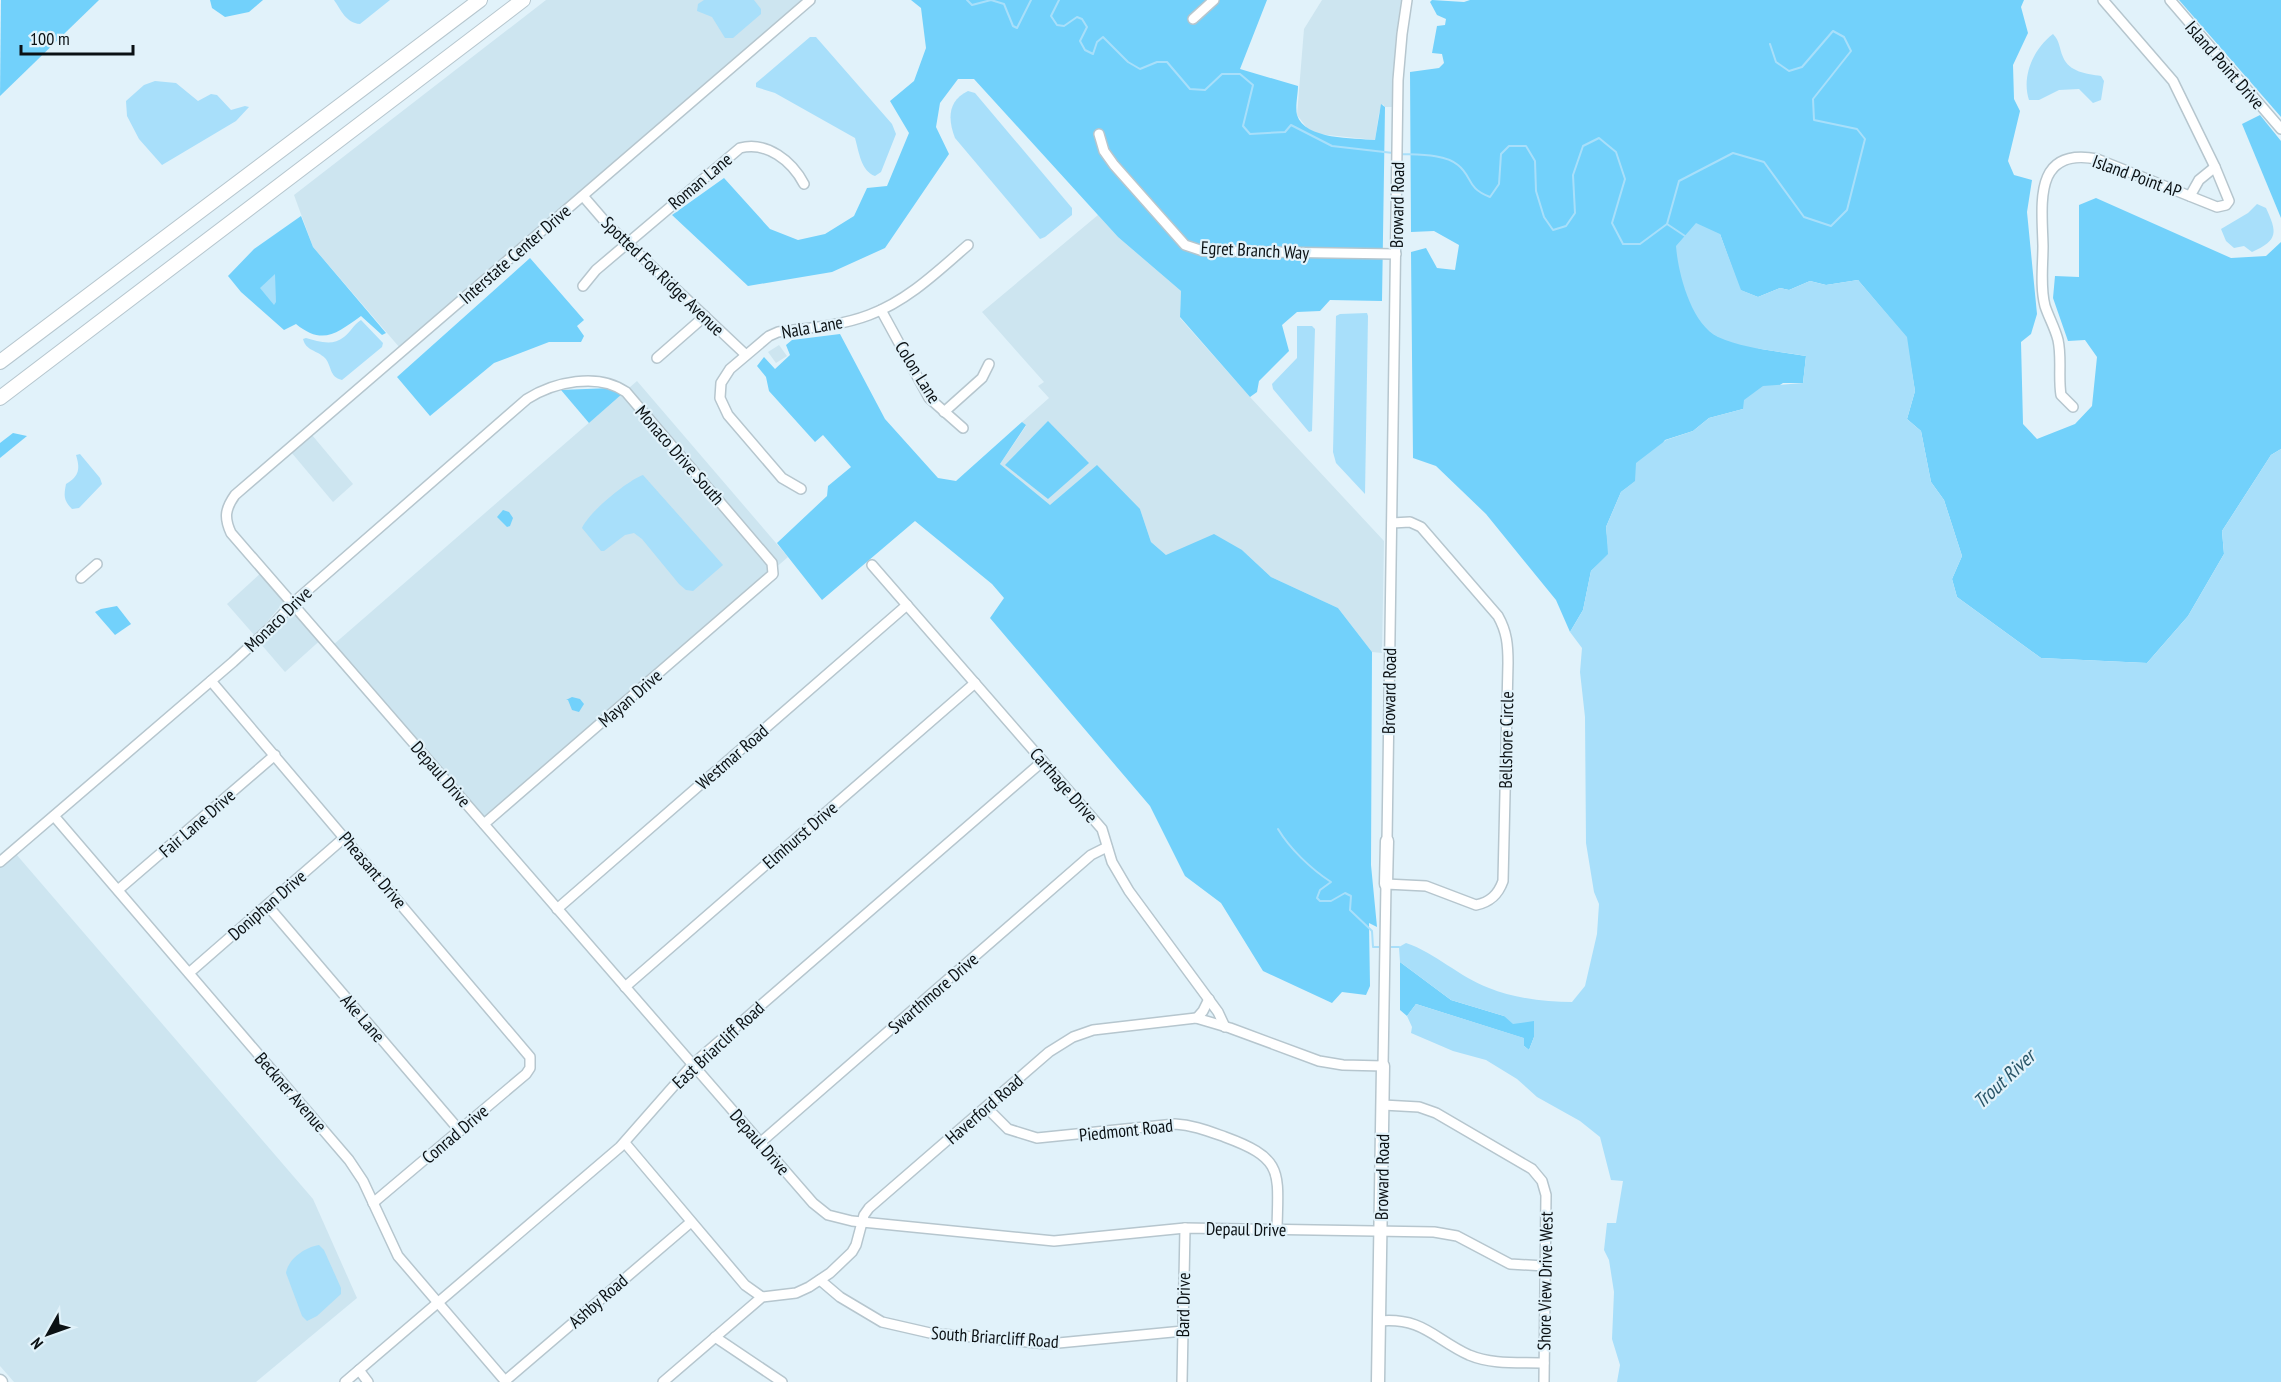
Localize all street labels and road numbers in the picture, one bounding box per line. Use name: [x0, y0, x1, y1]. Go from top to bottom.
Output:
street label: Island Point Drive: [2180, 16, 2270, 114]
street label: Roman Lane: [663, 148, 737, 214]
street label: Island Point AP: [2089, 149, 2185, 203]
street label: Broward Road: [1385, 162, 1409, 248]
street label: Interstate Center Drive: [455, 199, 575, 309]
street label: Spotted Fox Ridge Avenue: [597, 211, 729, 341]
street label: Egret Branch Way: [1200, 236, 1310, 264]
street label: Nala Lane: [780, 310, 844, 344]
street label: Colon Lane: [890, 337, 946, 407]
street label: Monaco Drive South: [630, 400, 730, 510]
street label: Monaco Drive: [240, 581, 316, 657]
street label: Broward Road: [1377, 648, 1401, 734]
street label: Mayan Drive: [593, 664, 667, 732]
street label: Bellshore Circle: [1494, 691, 1518, 789]
street label: Westmar Road: [691, 719, 773, 795]
street label: Depaul Drive: [406, 736, 476, 812]
street label: Carthage Drive: [1025, 743, 1103, 827]
street label: Fair Lane Drive: [154, 784, 240, 862]
street label: Elmhurst Drive: [758, 796, 842, 874]
street label: Pheasant Drive: [334, 827, 412, 913]
street label: Doniphan Drive: [223, 865, 311, 945]
street label: Swarthmore Drive: [883, 948, 983, 1038]
street label: Ake Lane: [336, 989, 390, 1047]
street label: East Briarcliff Road: [667, 997, 769, 1093]
street label: Beckner Avenue: [250, 1047, 332, 1137]
street label: Haverford Road: [940, 1069, 1028, 1149]
street label: Conrad Drive: [417, 1100, 493, 1168]
street label: Depaul Drive: [725, 1104, 795, 1180]
street label: Piedmont Road: [1078, 1114, 1174, 1146]
street label: Broward Road: [1370, 1134, 1394, 1220]
street label: Shore View Drive West: [1532, 1211, 1558, 1351]
street label: Depaul Drive: [1206, 1217, 1286, 1241]
street label: Ashby Road: [564, 1269, 632, 1333]
street label: Bard Drive: [1171, 1272, 1195, 1338]
street label: South Briarcliff Road: [930, 1321, 1060, 1353]

